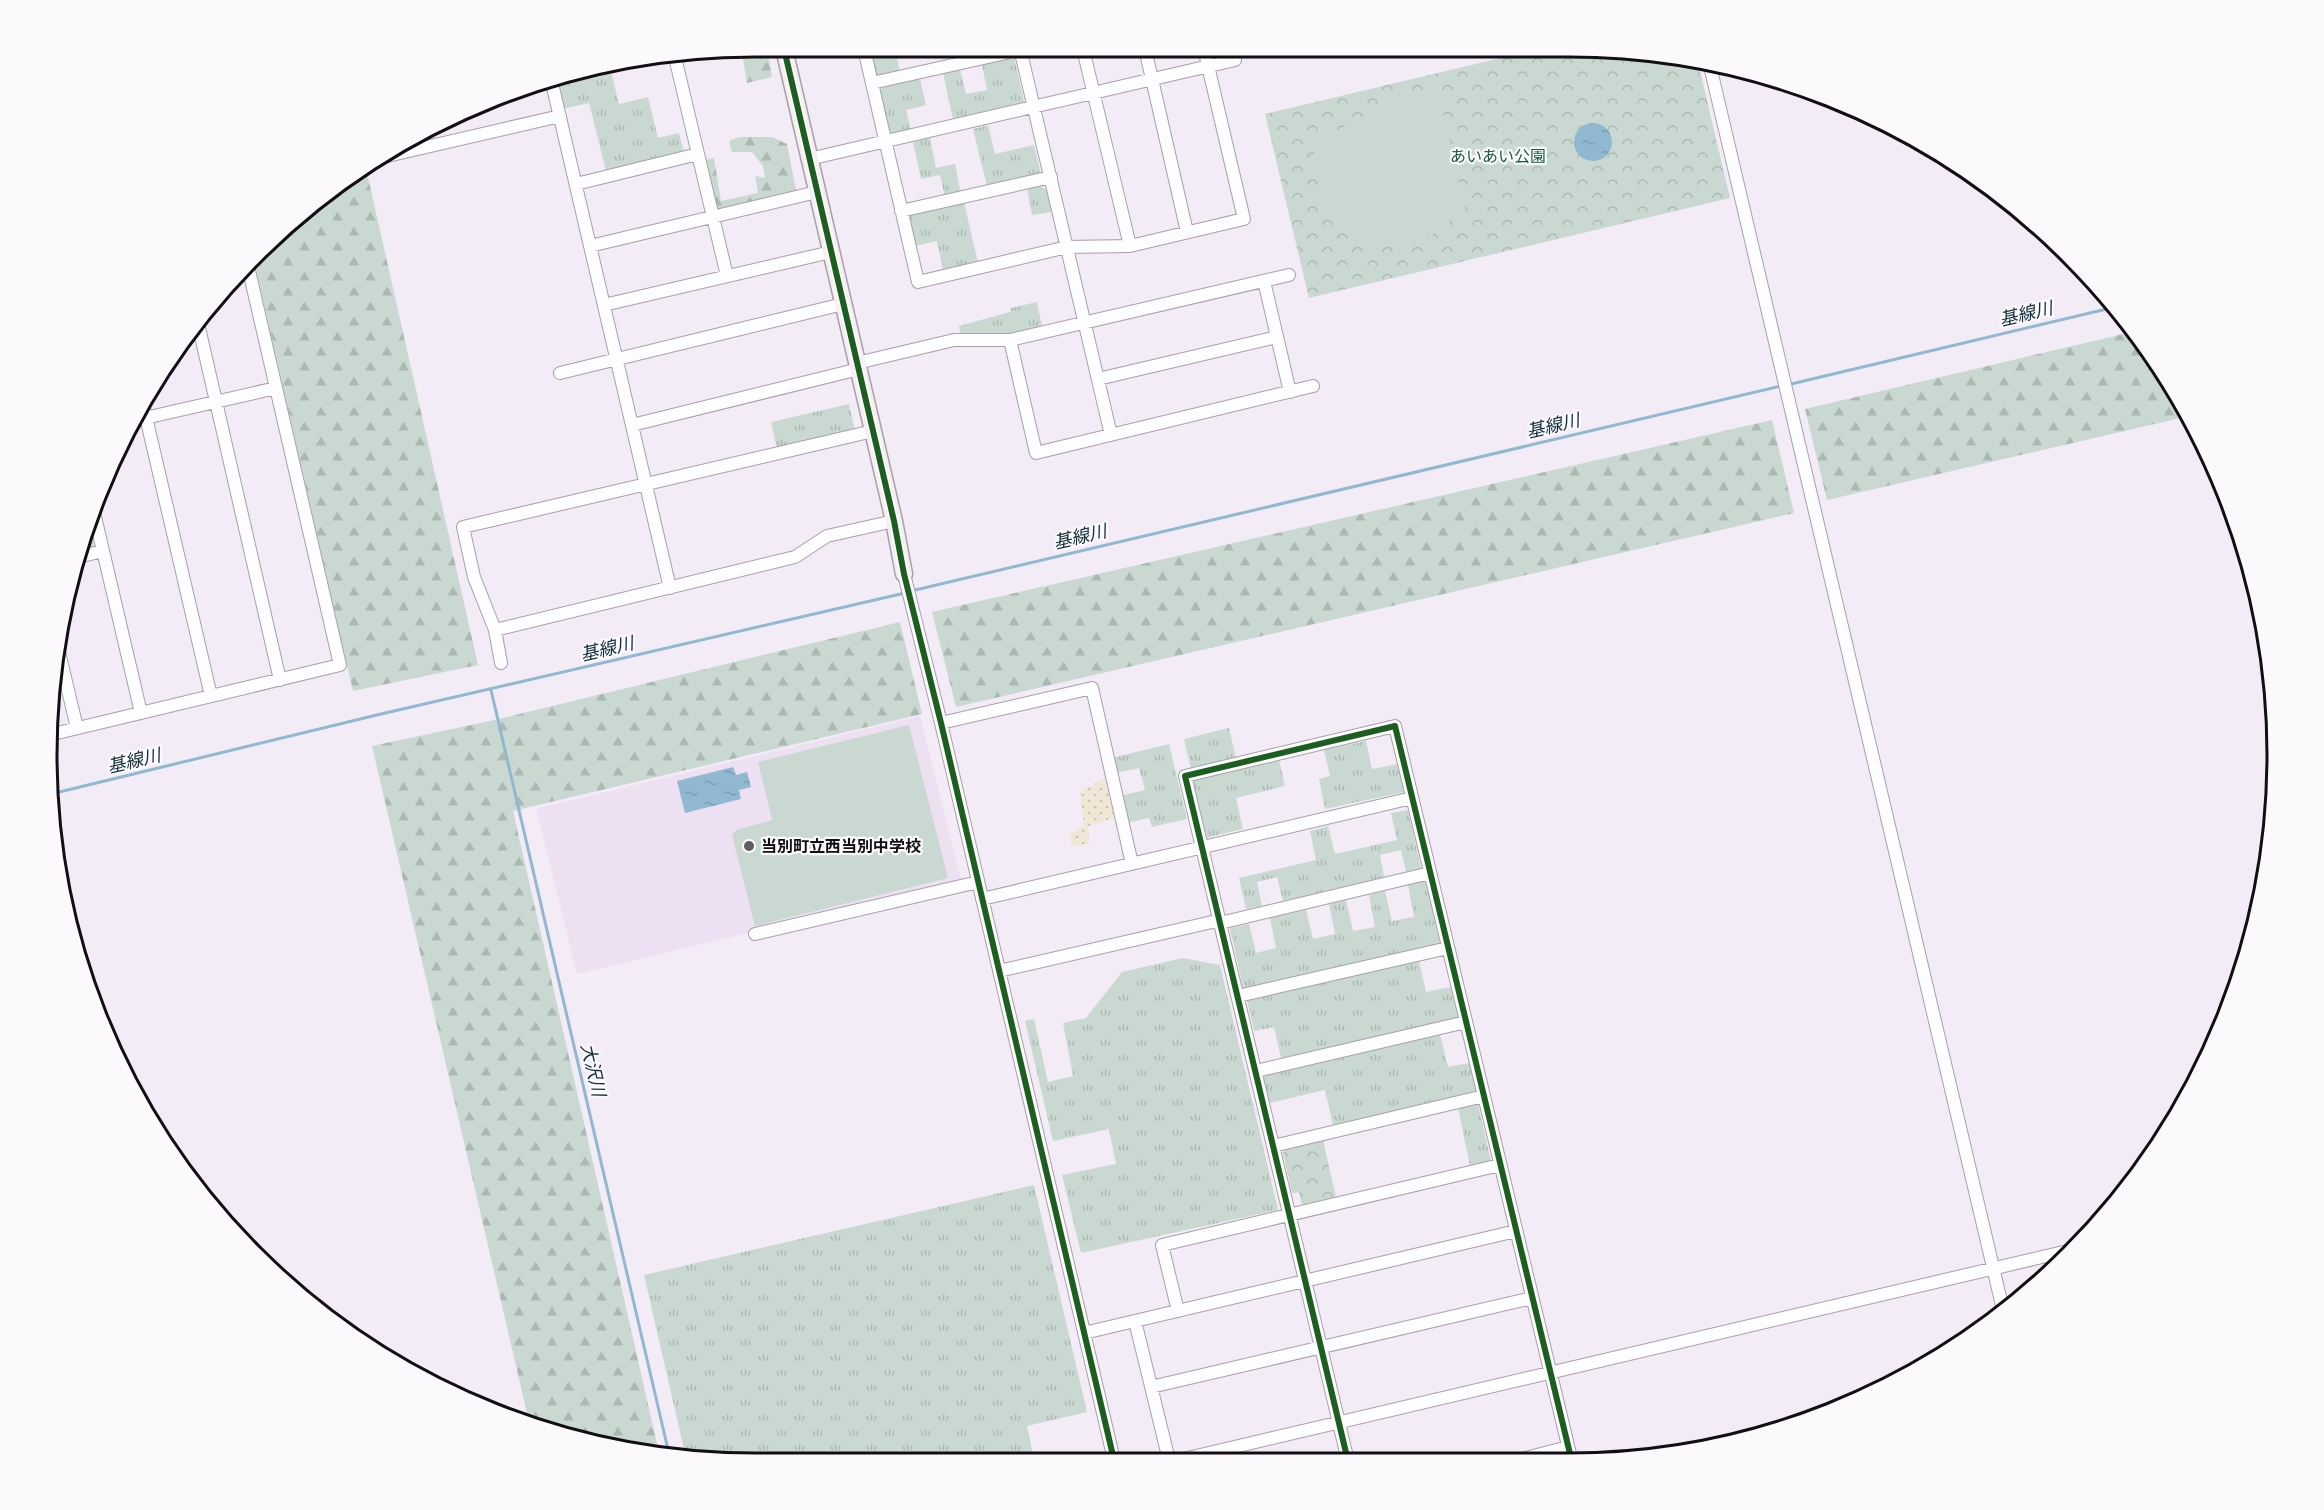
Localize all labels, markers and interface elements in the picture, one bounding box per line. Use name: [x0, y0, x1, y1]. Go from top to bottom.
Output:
park label: あいあい公園: [1450, 147, 1546, 166]
water label: 基線川: [1997, 297, 2057, 331]
water label: 基線川: [1524, 409, 1584, 443]
water label: 基線川: [1051, 520, 1111, 554]
water label: 基線川: [578, 632, 638, 666]
water label: 基線川: [105, 744, 165, 778]
place label: 当別町立西当別中学校: [761, 837, 921, 856]
marker: 当別町立西当別中学校: [742, 839, 756, 853]
water label: 大沢川: [576, 1041, 610, 1101]

